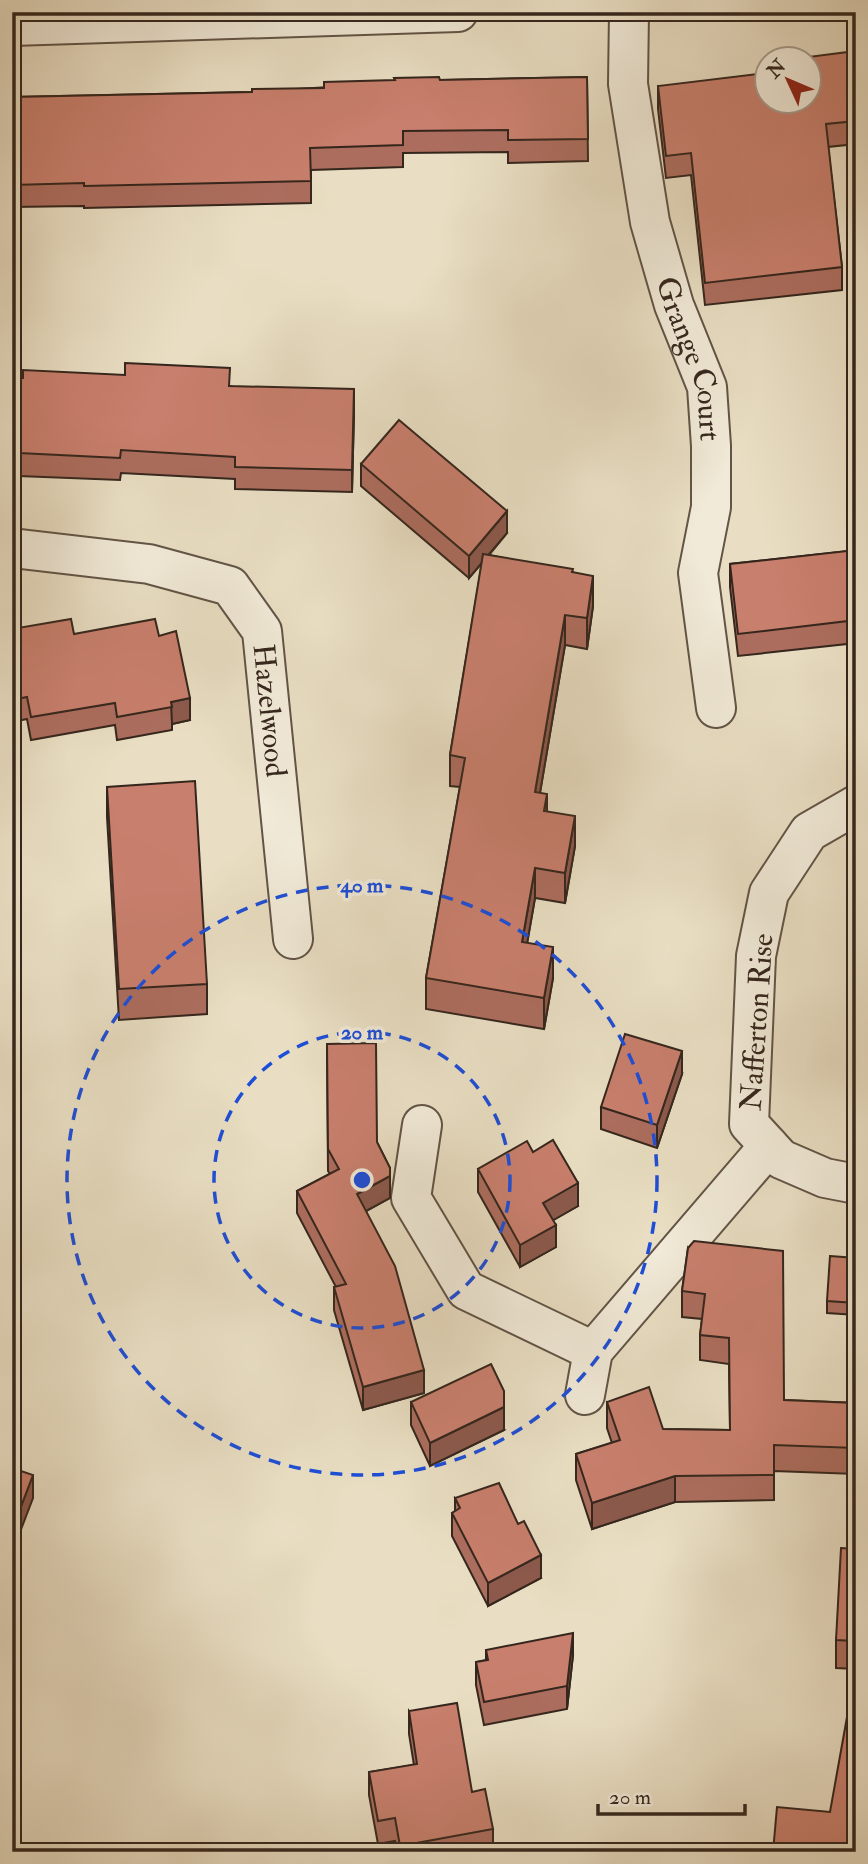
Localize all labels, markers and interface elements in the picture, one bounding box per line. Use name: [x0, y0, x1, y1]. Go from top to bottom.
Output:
north arrow: [752, 46, 822, 116]
text: N: [761, 54, 792, 84]
street label: Grange Court: [648, 272, 729, 442]
street label: Hazelwood: [245, 642, 295, 779]
text: 40 m: [340, 872, 384, 899]
street label: Nafferton Rise: [732, 932, 782, 1112]
text: 20 m: [341, 1019, 384, 1046]
centre of rings: [350, 1168, 374, 1192]
scale bar: [598, 1773, 746, 1817]
text: 20 m: [609, 1784, 651, 1811]

